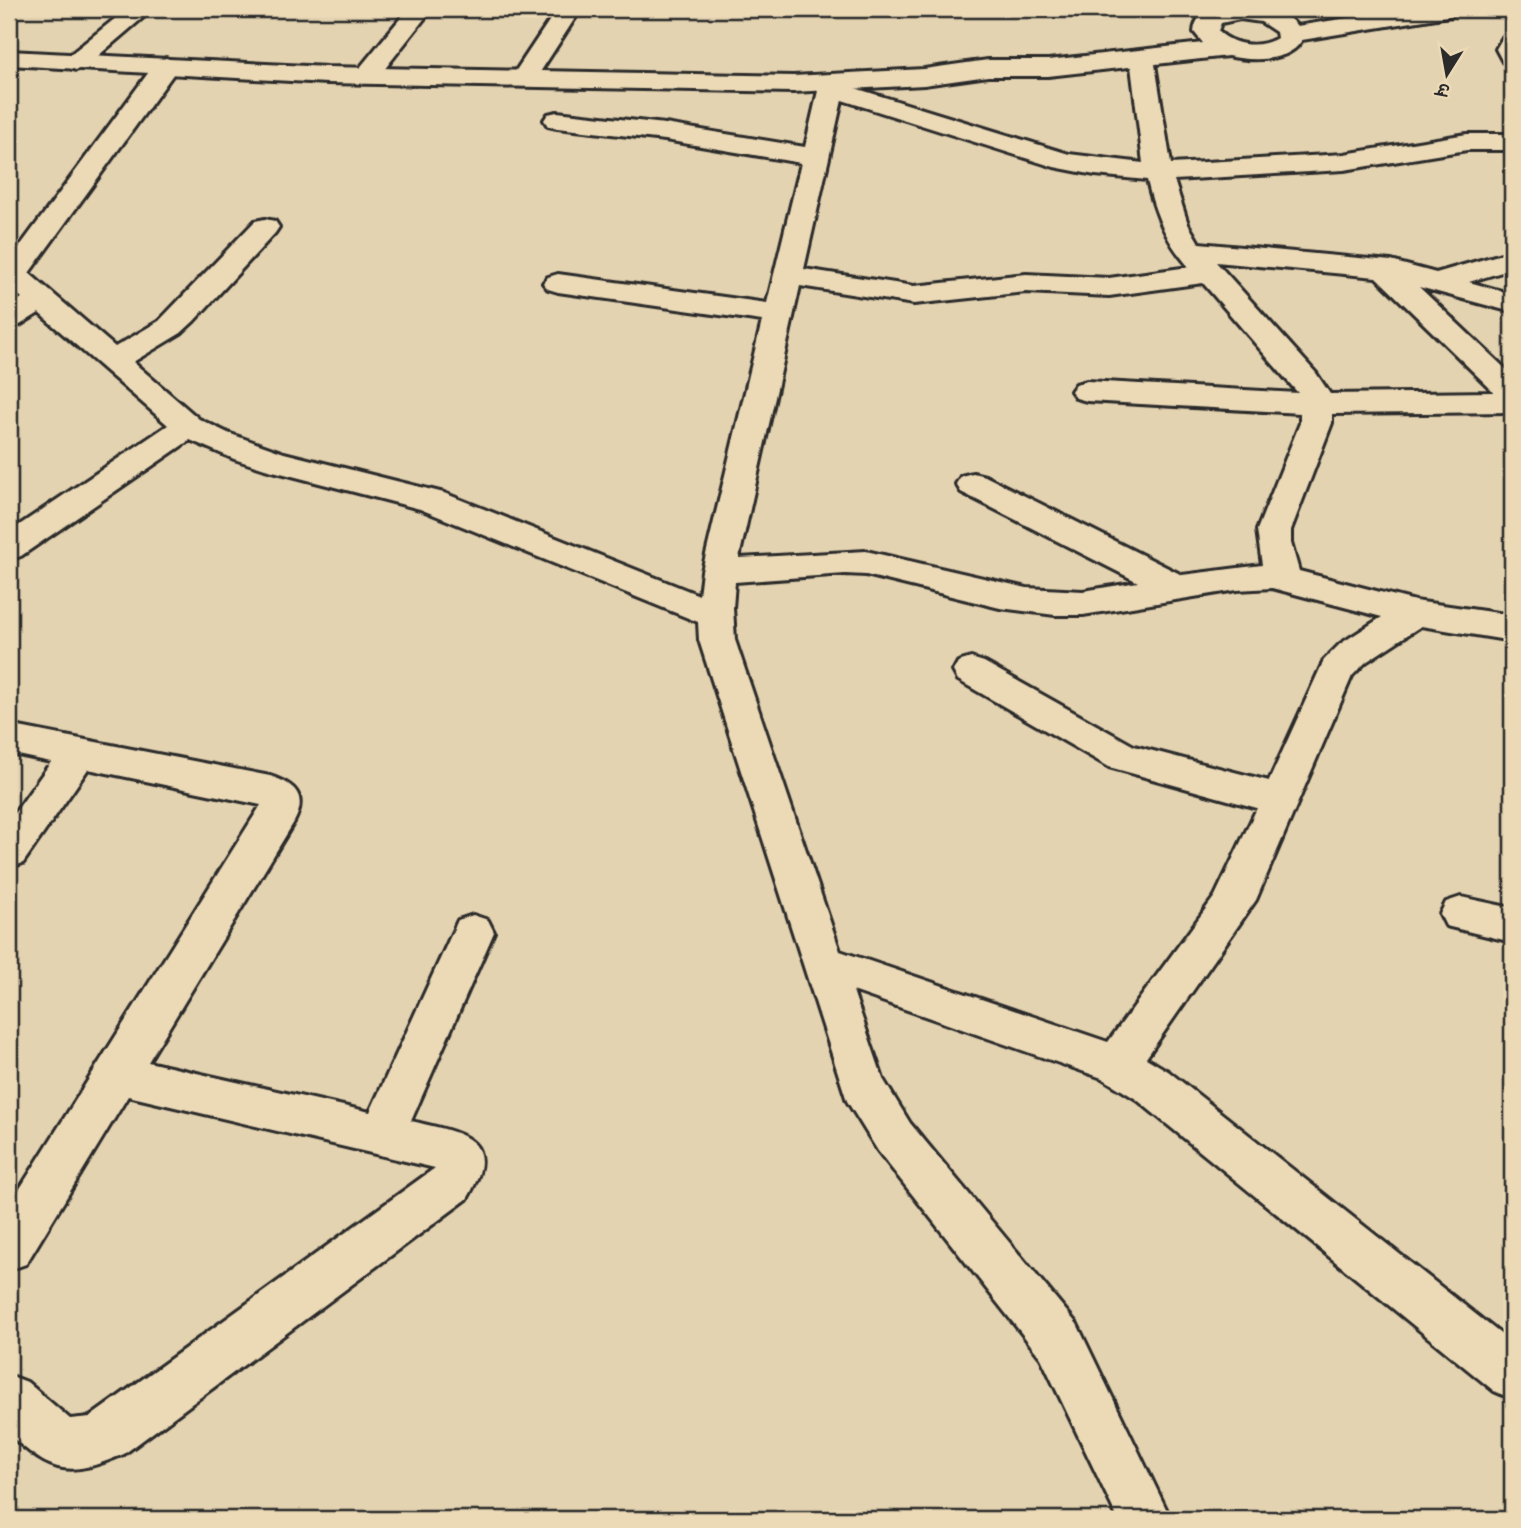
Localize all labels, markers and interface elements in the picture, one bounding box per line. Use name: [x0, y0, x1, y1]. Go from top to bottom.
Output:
north arrow: [1412, 38, 1482, 108]
text: उ: [1431, 72, 1453, 105]

